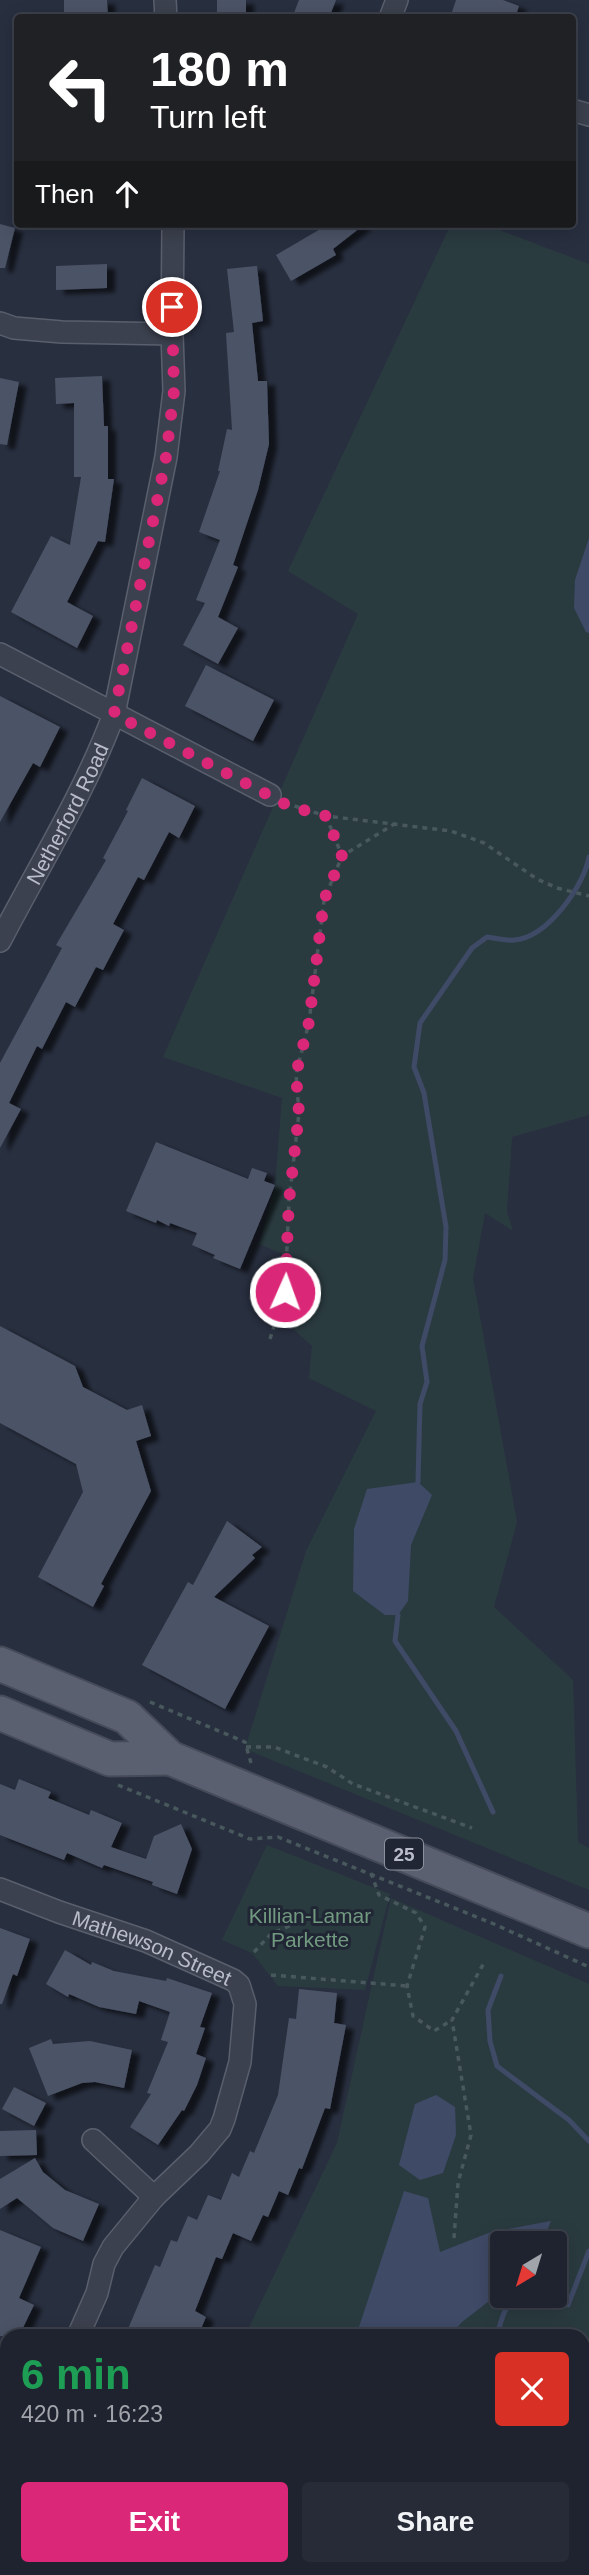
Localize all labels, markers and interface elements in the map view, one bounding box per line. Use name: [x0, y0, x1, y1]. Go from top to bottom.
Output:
icon: left: [35, 42, 126, 133]
text: 180 m: [150, 42, 289, 96]
text: Turn left: [150, 99, 266, 135]
icon: ahead: [108, 175, 146, 213]
text: Then: [35, 179, 94, 209]
pin: [142, 277, 202, 337]
icon: arrive: [153, 288, 191, 326]
street label: Netherford Road: [21, 740, 112, 888]
position arrow: [248, 1255, 322, 1329]
road number: 25: [385, 1838, 423, 1870]
park label: Killian-Lamar Parkette: [249, 1904, 371, 1951]
street label: Mathewson Street: [70, 1906, 235, 1989]
north arrow: [490, 2231, 567, 2308]
map controls: [490, 2231, 567, 2308]
text: 6 min: [21, 2351, 131, 2398]
button: close: [495, 2352, 569, 2426]
text: 420 m · 16:23: [21, 2401, 163, 2427]
button: Exit: [21, 2482, 288, 2562]
button: Share: [302, 2482, 569, 2562]

